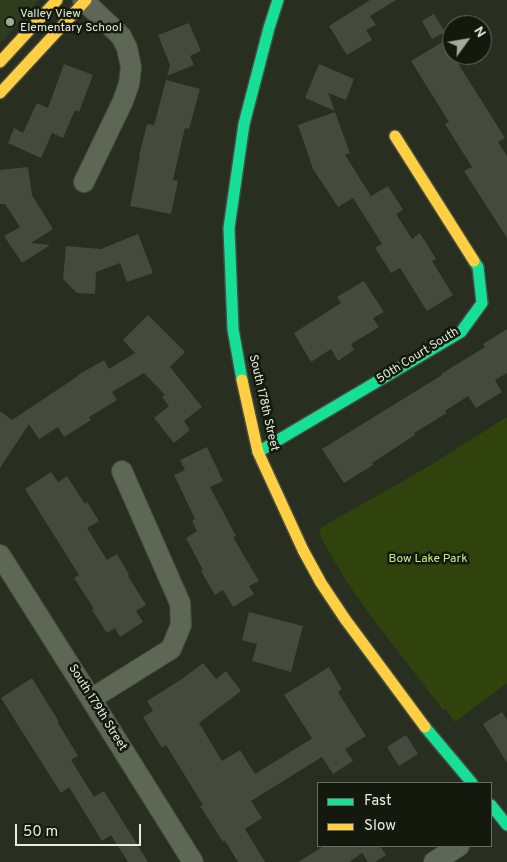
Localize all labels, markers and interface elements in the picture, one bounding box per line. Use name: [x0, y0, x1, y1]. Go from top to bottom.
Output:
place label: Valley View Elementary School: [20, 8, 122, 36]
north arrow: [442, 15, 492, 65]
marker: Valley View Elementary School: [4, 16, 16, 28]
text: N: [469, 24, 489, 41]
street label: 50th Court South: [374, 325, 462, 387]
street label: South 178th Street: [245, 353, 281, 453]
park label: Bow Lake Park: [388, 553, 468, 567]
street label: South 179th Street: [65, 662, 129, 754]
legend: [317, 782, 492, 847]
text: Fast: [364, 792, 392, 811]
scale bar: [18, 814, 144, 846]
text: Slow: [364, 817, 396, 836]
text: 50 m: [23, 823, 58, 842]

